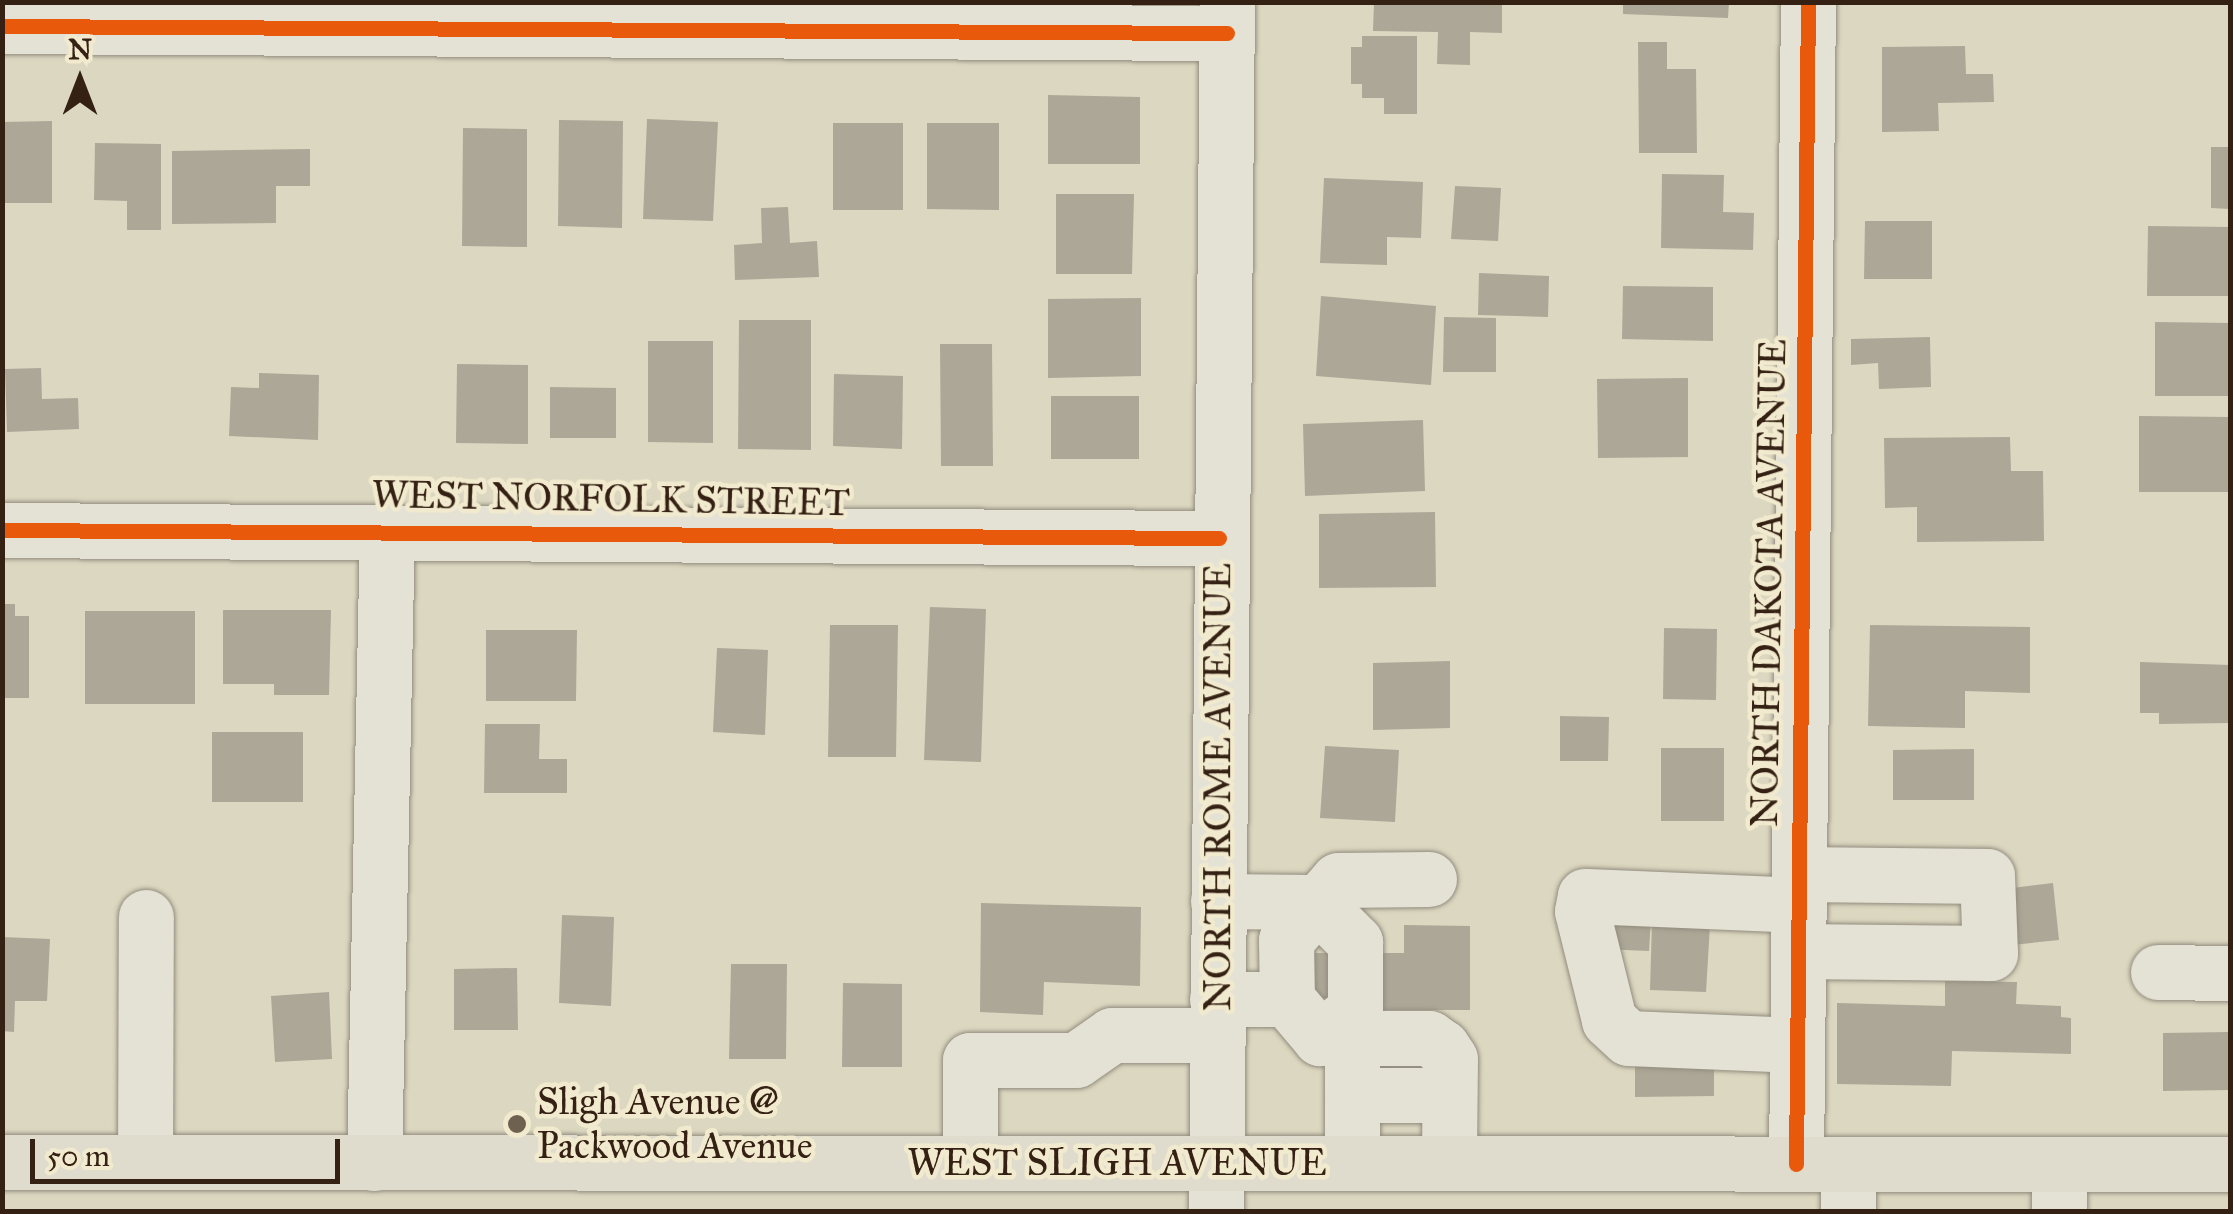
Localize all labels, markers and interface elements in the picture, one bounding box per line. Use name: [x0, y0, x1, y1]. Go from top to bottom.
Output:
north arrow: [30, 30, 130, 130]
text: N: [68, 32, 92, 67]
street label: NORTH DAKOTA AVENUE: [1742, 339, 1796, 827]
street label: WEST NORFOLK STREET: [371, 472, 851, 526]
street label: NORTH ROME AVENUE: [1195, 563, 1241, 1011]
place label: Sligh Avenue @ Packwood Avenue: [537, 1079, 813, 1168]
marker: Sligh Avenue @ Packwood Avenue: [506, 1113, 528, 1135]
scale bar: [35, 1119, 345, 1181]
text: 50 m: [47, 1138, 110, 1174]
street label: WEST SLIGH AVENUE: [907, 1140, 1327, 1186]

